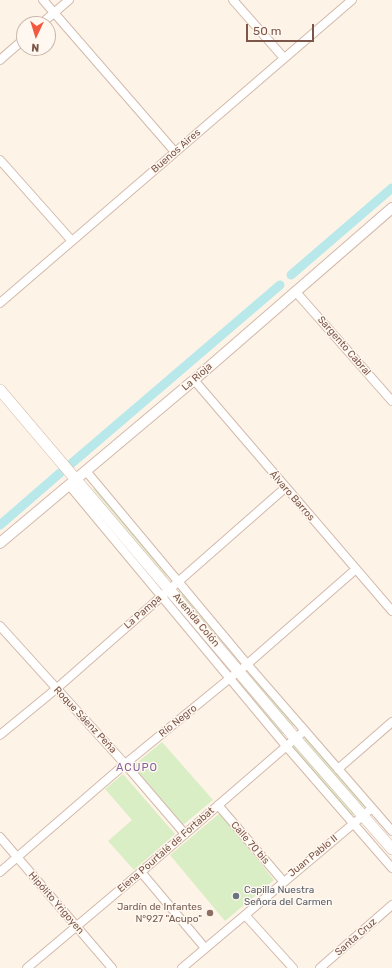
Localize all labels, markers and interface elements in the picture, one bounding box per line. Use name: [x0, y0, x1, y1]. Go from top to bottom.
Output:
north arrow: [16, 16, 56, 56]
scale bar: [248, 16, 316, 42]
text: 50 m: [253, 24, 281, 38]
text: N: [31, 41, 40, 54]
street label: Buenos Aires: [149, 126, 203, 176]
street label: Sargento Cabral: [315, 314, 373, 378]
street label: La Rioja: [179, 361, 215, 393]
street label: Álvaro Barros: [267, 469, 317, 523]
street label: Avenida Colón: [170, 591, 222, 649]
street label: La Pampa: [122, 592, 164, 632]
street label: Roque Sáenz Peña: [51, 684, 119, 756]
street label: Río Negro: [157, 702, 199, 740]
district label: ACUPO: [116, 761, 158, 775]
street label: Elena Pourtalé de Fortabat: [115, 805, 217, 895]
street label: Calle 70 bis: [228, 819, 272, 867]
street label: Juan Pablo II: [286, 832, 340, 880]
street label: Hipólito Yrigoyen: [26, 869, 86, 937]
place label: Capilla Nuestra Señora del Carmen: [244, 884, 332, 908]
marker: Capilla Nuestra Señora del Carmen: [231, 891, 241, 901]
place label: Jardín de Infantes N°927 "Acupo": [117, 901, 202, 924]
marker: Jardín de Infantes N°927 "Acupo": [205, 908, 215, 918]
street label: Santa Cruz: [333, 916, 379, 958]

